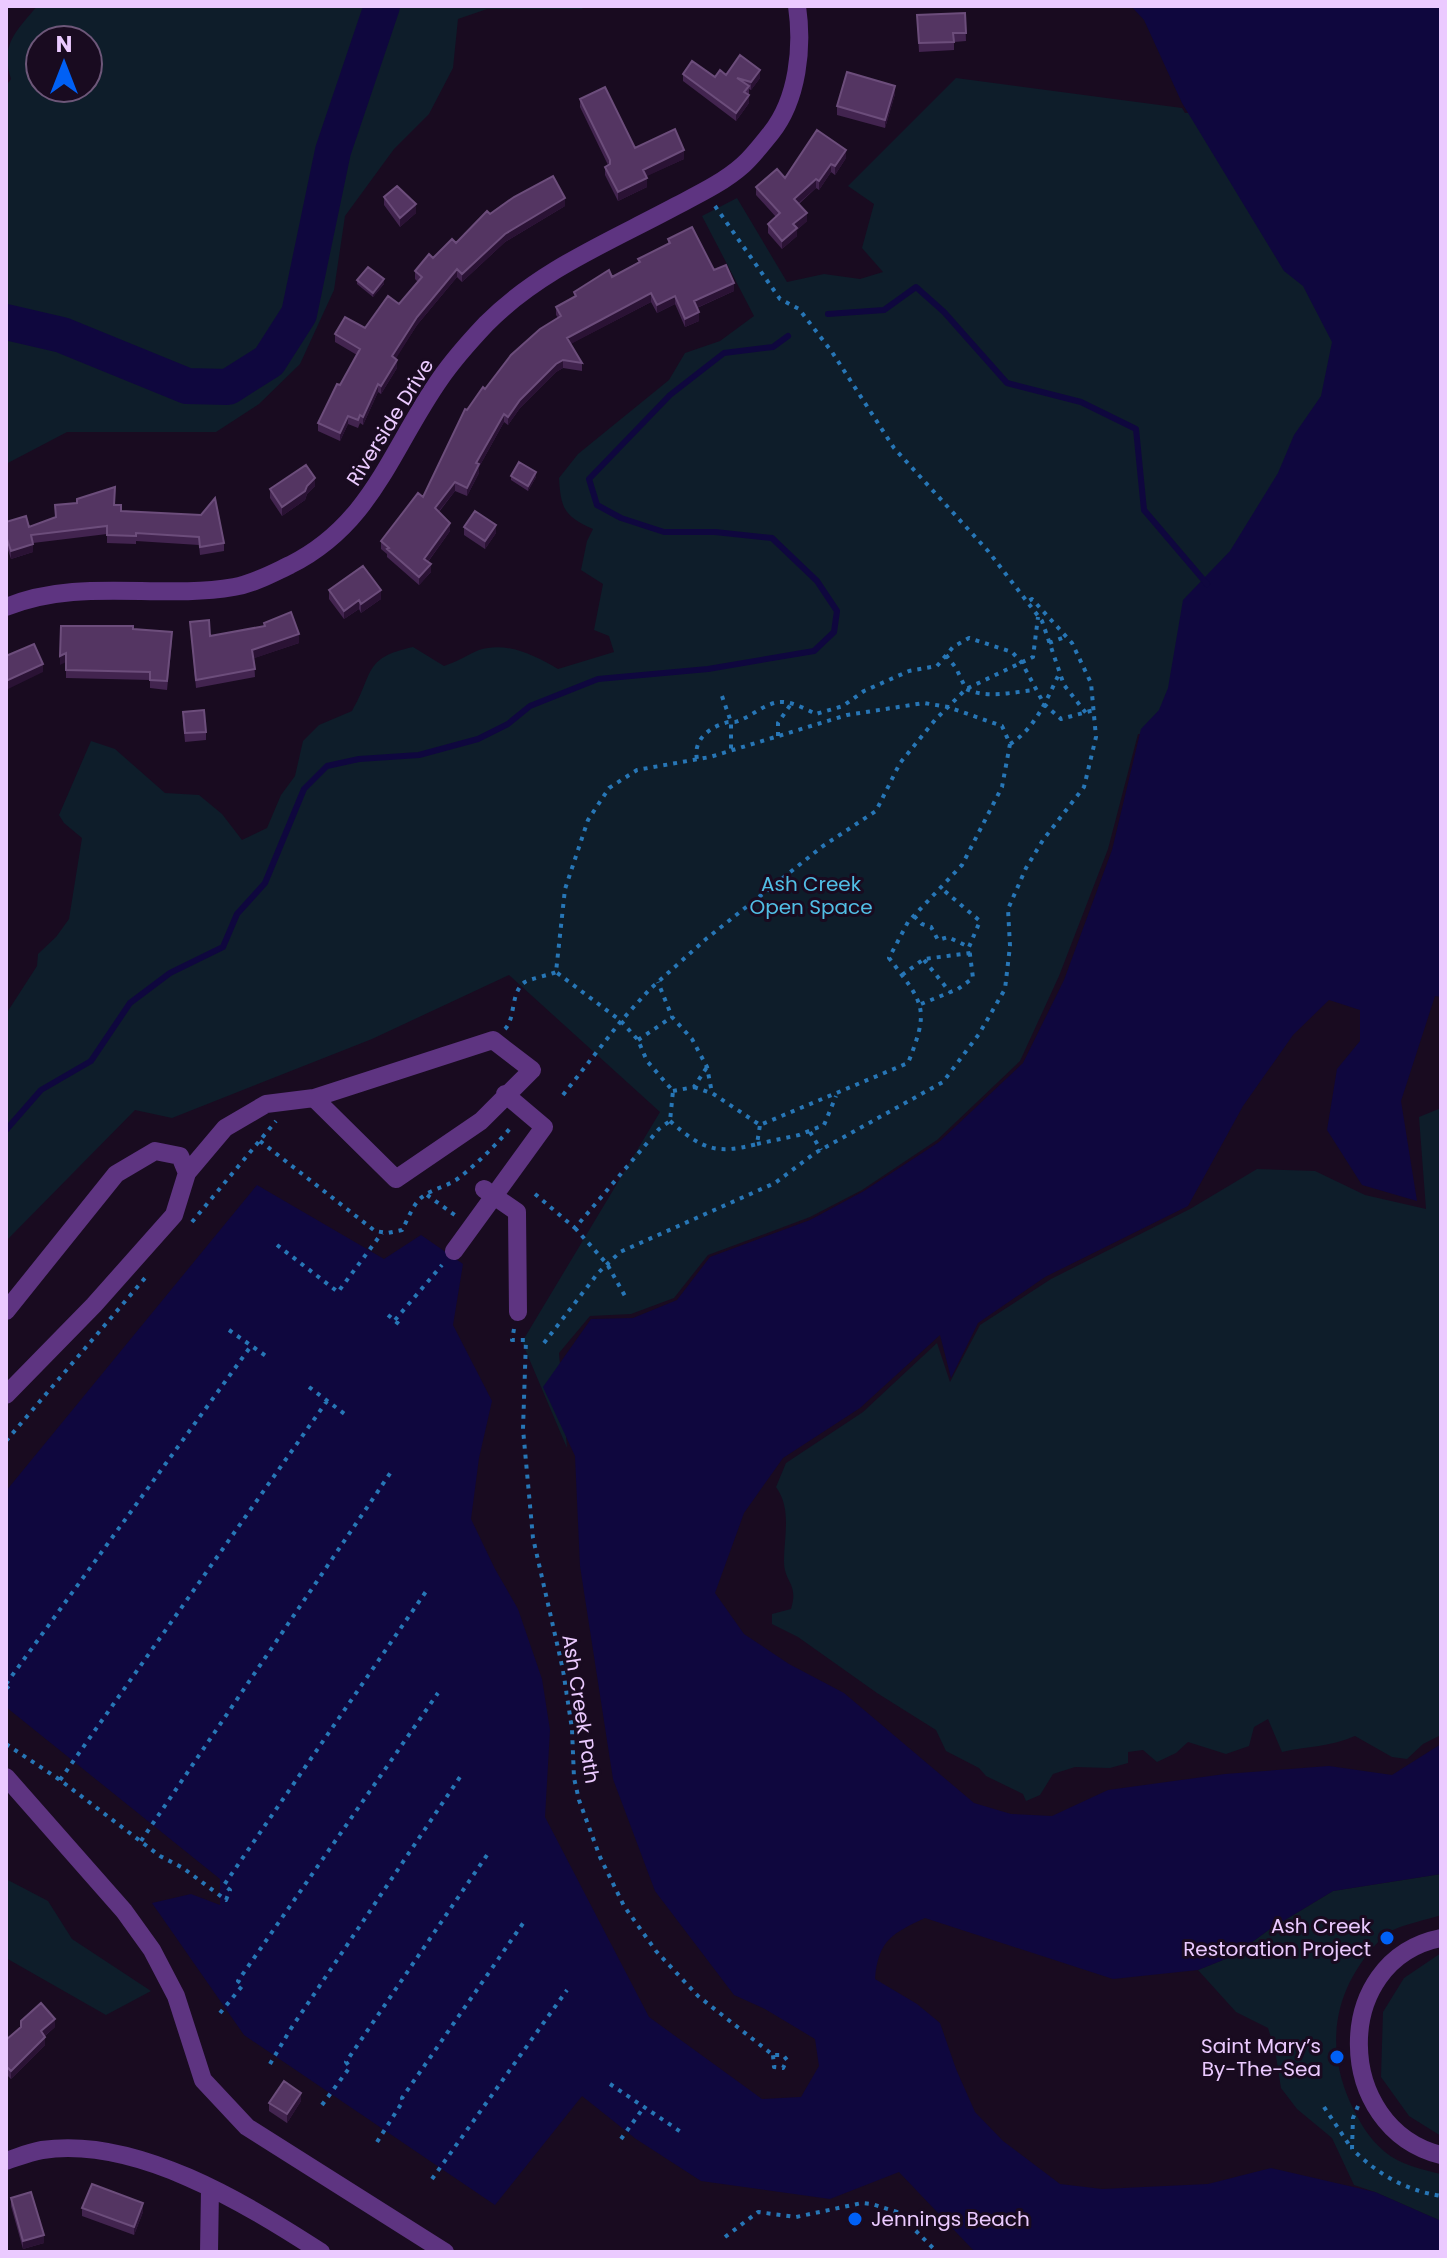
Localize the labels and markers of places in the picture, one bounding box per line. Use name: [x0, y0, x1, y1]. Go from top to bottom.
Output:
place label: Ash Creek Restoration Project: [1183, 1912, 1372, 1963]
marker: Ash Creek Restoration Project: [1378, 1929, 1396, 1947]
place label: Saint Mary’s By-The-Sea: [1201, 2032, 1321, 2083]
marker: Saint Mary’s By-The-Sea: [1328, 2048, 1346, 2066]
place label: Jennings Beach: [871, 2205, 1030, 2233]
marker: Jennings Beach: [846, 2210, 864, 2228]

